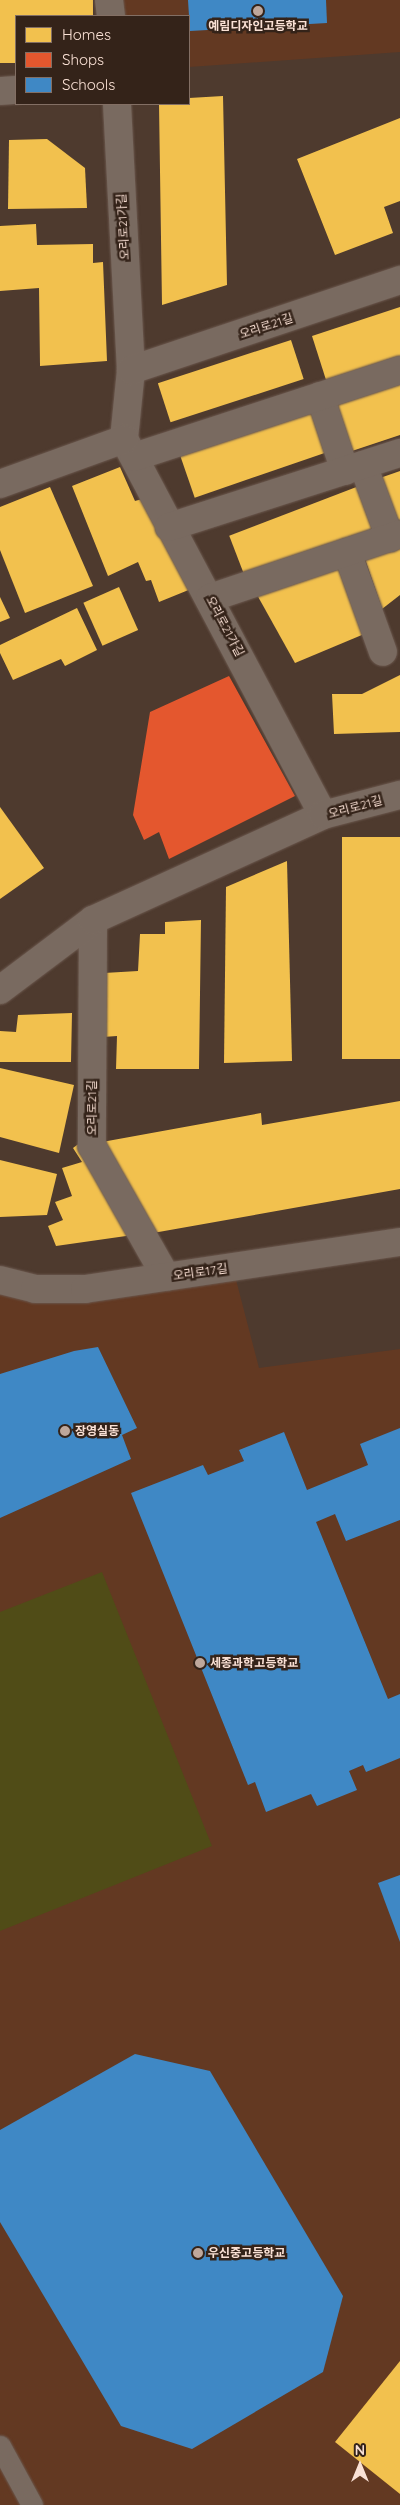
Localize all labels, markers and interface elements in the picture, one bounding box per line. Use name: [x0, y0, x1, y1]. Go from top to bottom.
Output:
marker: 예림디자인고등학교: [252, 5, 264, 17]
legend: [15, 15, 190, 105]
place label: 예림디자인고등학교: [208, 19, 308, 33]
text: Homes: [62, 25, 111, 44]
text: Shops: [62, 50, 104, 69]
text: Schools: [62, 75, 115, 94]
street label: 오리로21가길: [114, 194, 132, 260]
street label: 오리로21길: [238, 311, 294, 341]
street label: 오리로21가길: [203, 593, 247, 659]
street label: 오리로21길: [326, 793, 384, 821]
street label: 오리로21길: [85, 1080, 99, 1136]
street label: 오리로17길: [172, 1261, 228, 1283]
place label: 장영실동: [75, 1424, 119, 1438]
marker: 장영실동: [59, 1425, 71, 1437]
place label: 세종과학고등학교: [210, 1656, 298, 1670]
marker: 세종과학고등학교: [194, 1657, 206, 1669]
place label: 우신중고등학교: [208, 2246, 285, 2260]
marker: 우신중고등학교: [192, 2247, 204, 2259]
north arrow: [335, 2440, 385, 2490]
text: N: [355, 2441, 365, 2459]

